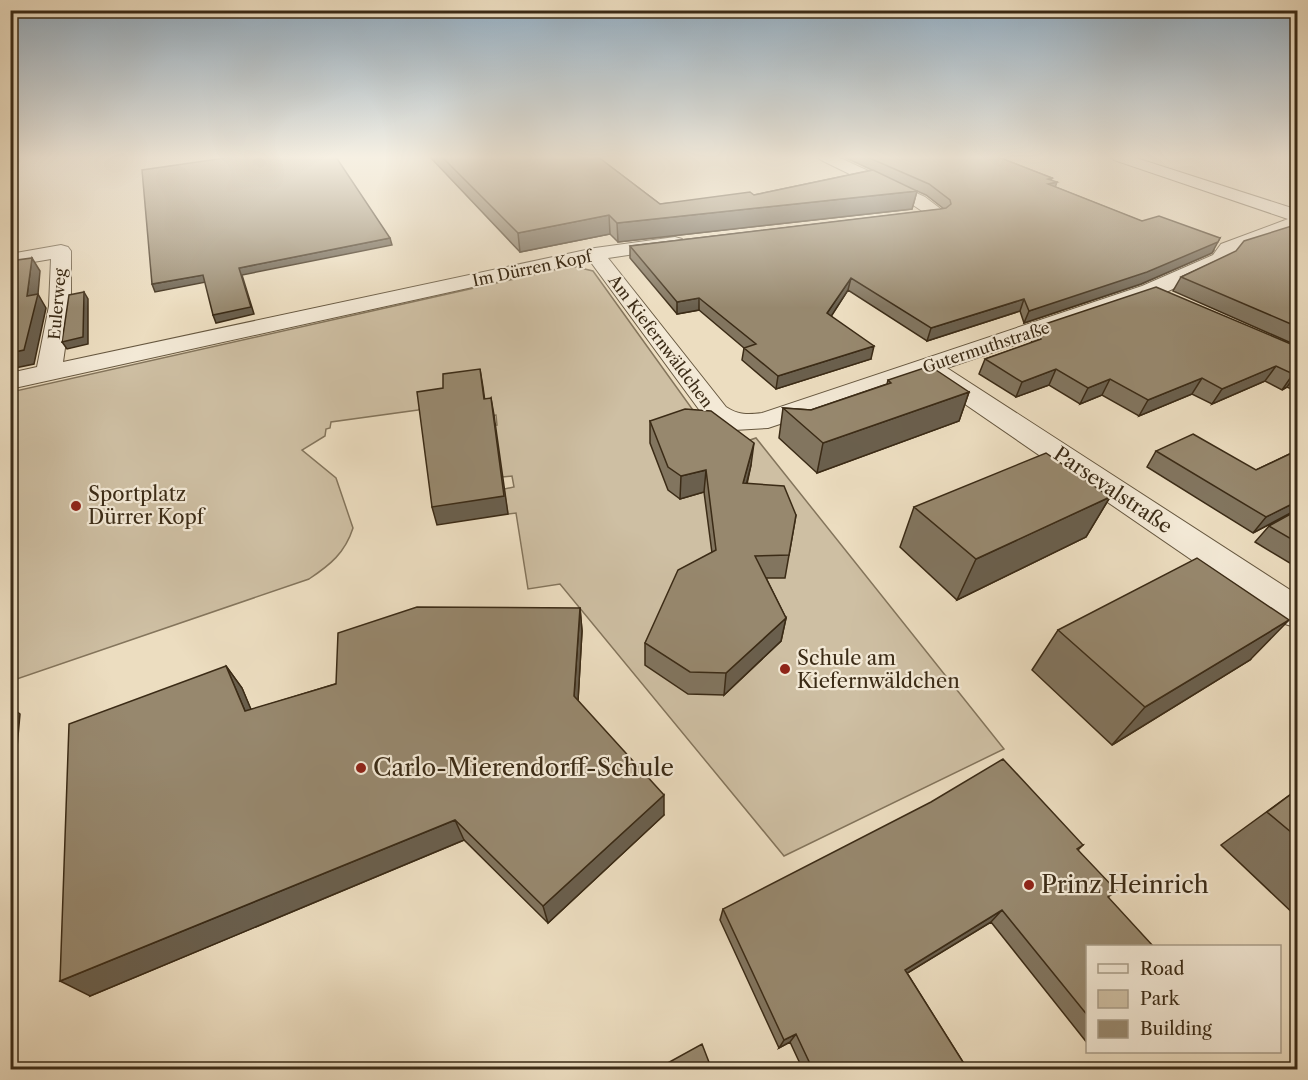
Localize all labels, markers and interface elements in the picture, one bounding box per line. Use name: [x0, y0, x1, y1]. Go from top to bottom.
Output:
street label: Im Dürren Kopf: [470, 245, 596, 290]
street label: Eulerweg: [44, 267, 70, 341]
street label: Am Kiefernwäldchen: [604, 270, 718, 411]
street label: Gutermuthstraße: [920, 317, 1052, 377]
street label: Parsevalstraße: [1049, 442, 1177, 538]
place label: Sportplatz Dürrer Kopf: [88, 482, 207, 529]
marker: Sportplatz Dürrer Kopf: [69, 499, 83, 513]
place label: Schule am Kiefernwäldchen: [797, 646, 960, 693]
marker: Schule am Kiefernwäldchen: [778, 662, 792, 676]
place label: Carlo-Mierendorff-Schule: [373, 753, 674, 782]
marker: Carlo-Mierendorff-Schule: [354, 761, 368, 775]
place label: Prinz Heinrich: [1041, 870, 1209, 899]
marker: Prinz Heinrich: [1022, 878, 1036, 892]
legend: [1086, 945, 1281, 1053]
text: Road: [1140, 958, 1185, 980]
text: Park: [1140, 988, 1181, 1010]
text: Building: [1140, 1018, 1212, 1040]

